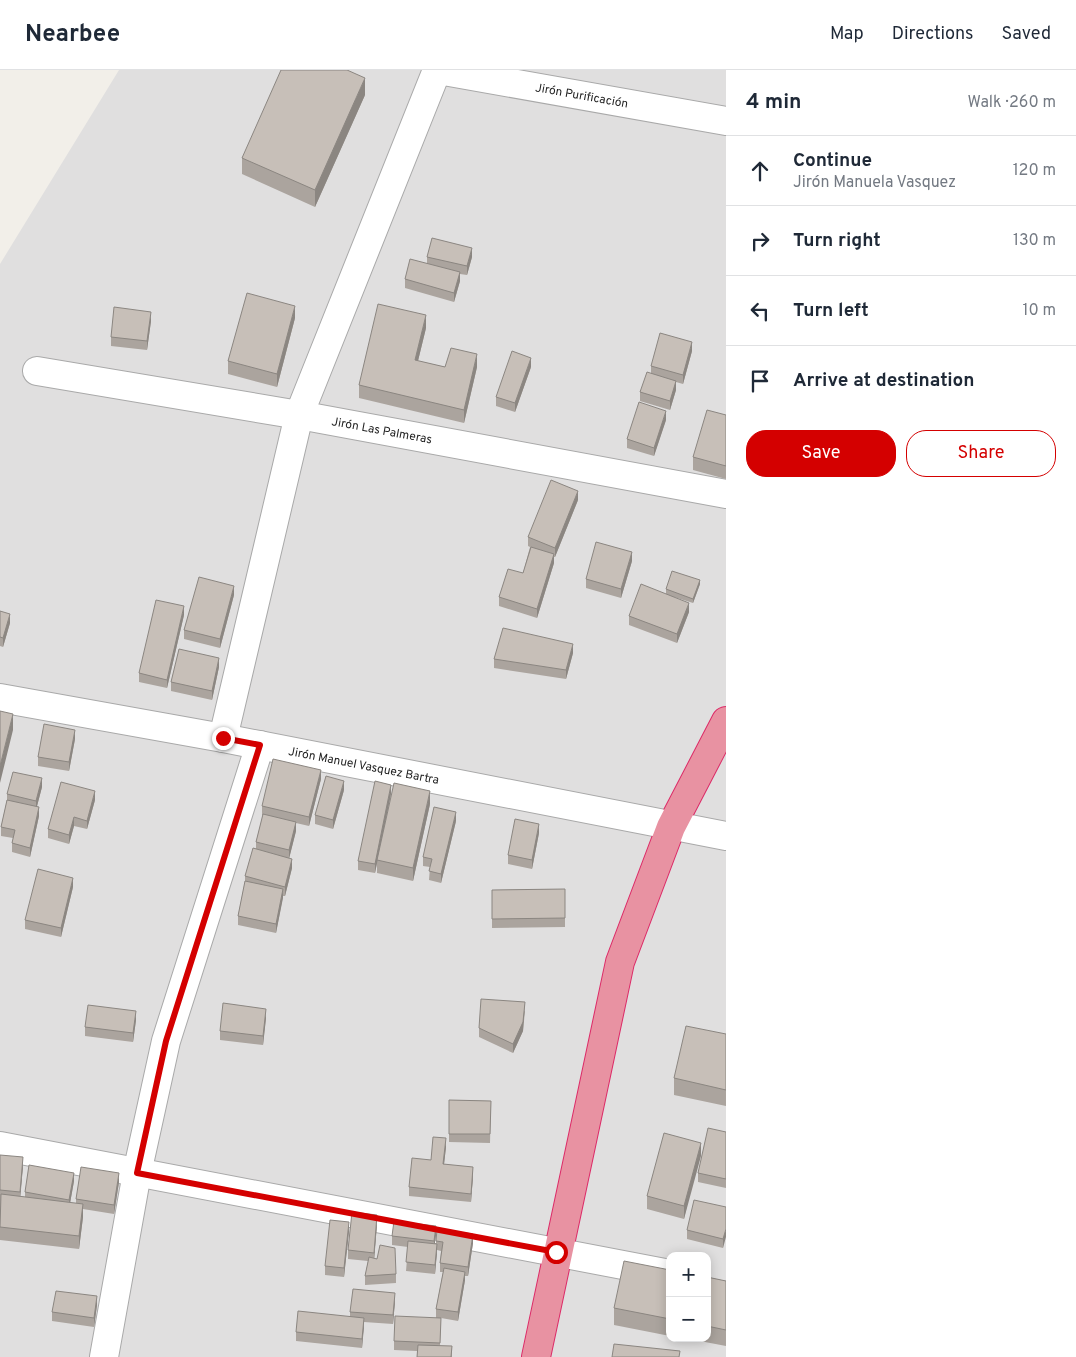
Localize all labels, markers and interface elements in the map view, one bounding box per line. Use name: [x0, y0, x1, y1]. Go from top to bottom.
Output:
text: Nearbee: [25, 20, 120, 50]
text: Map: [830, 23, 864, 46]
text: Directions: [892, 23, 974, 46]
text: Saved: [1002, 23, 1051, 46]
street label: Jirón Purificación: [534, 80, 629, 113]
text: 4 min: [746, 89, 802, 116]
text: Walk · 260 m: [967, 93, 1056, 113]
text: Continue: [793, 149, 872, 173]
icon: ahead: [746, 157, 774, 185]
text: 120 m: [1013, 161, 1056, 181]
text: Jirón Manuela Vasquez: [793, 173, 956, 193]
icon: right: [746, 227, 774, 255]
text: Turn right: [793, 229, 881, 253]
text: 130 m: [1013, 231, 1056, 251]
icon: left: [746, 297, 774, 325]
text: Turn left: [793, 299, 869, 323]
text: 10 m: [1022, 301, 1056, 321]
icon: arrive: [746, 367, 774, 395]
text: Arrive at destination: [793, 369, 974, 393]
street label: Jirón Las Palmeras: [330, 414, 433, 448]
button: Save: [746, 430, 896, 477]
button: Share: [906, 430, 1056, 477]
route end: [212, 727, 235, 750]
street label: Jirón Manuel Vasquez Bartra: [287, 744, 440, 789]
route start: [545, 1241, 568, 1264]
map controls: [666, 1252, 711, 1342]
button: +: [666, 1252, 711, 1297]
button: −: [666, 1297, 711, 1342]

